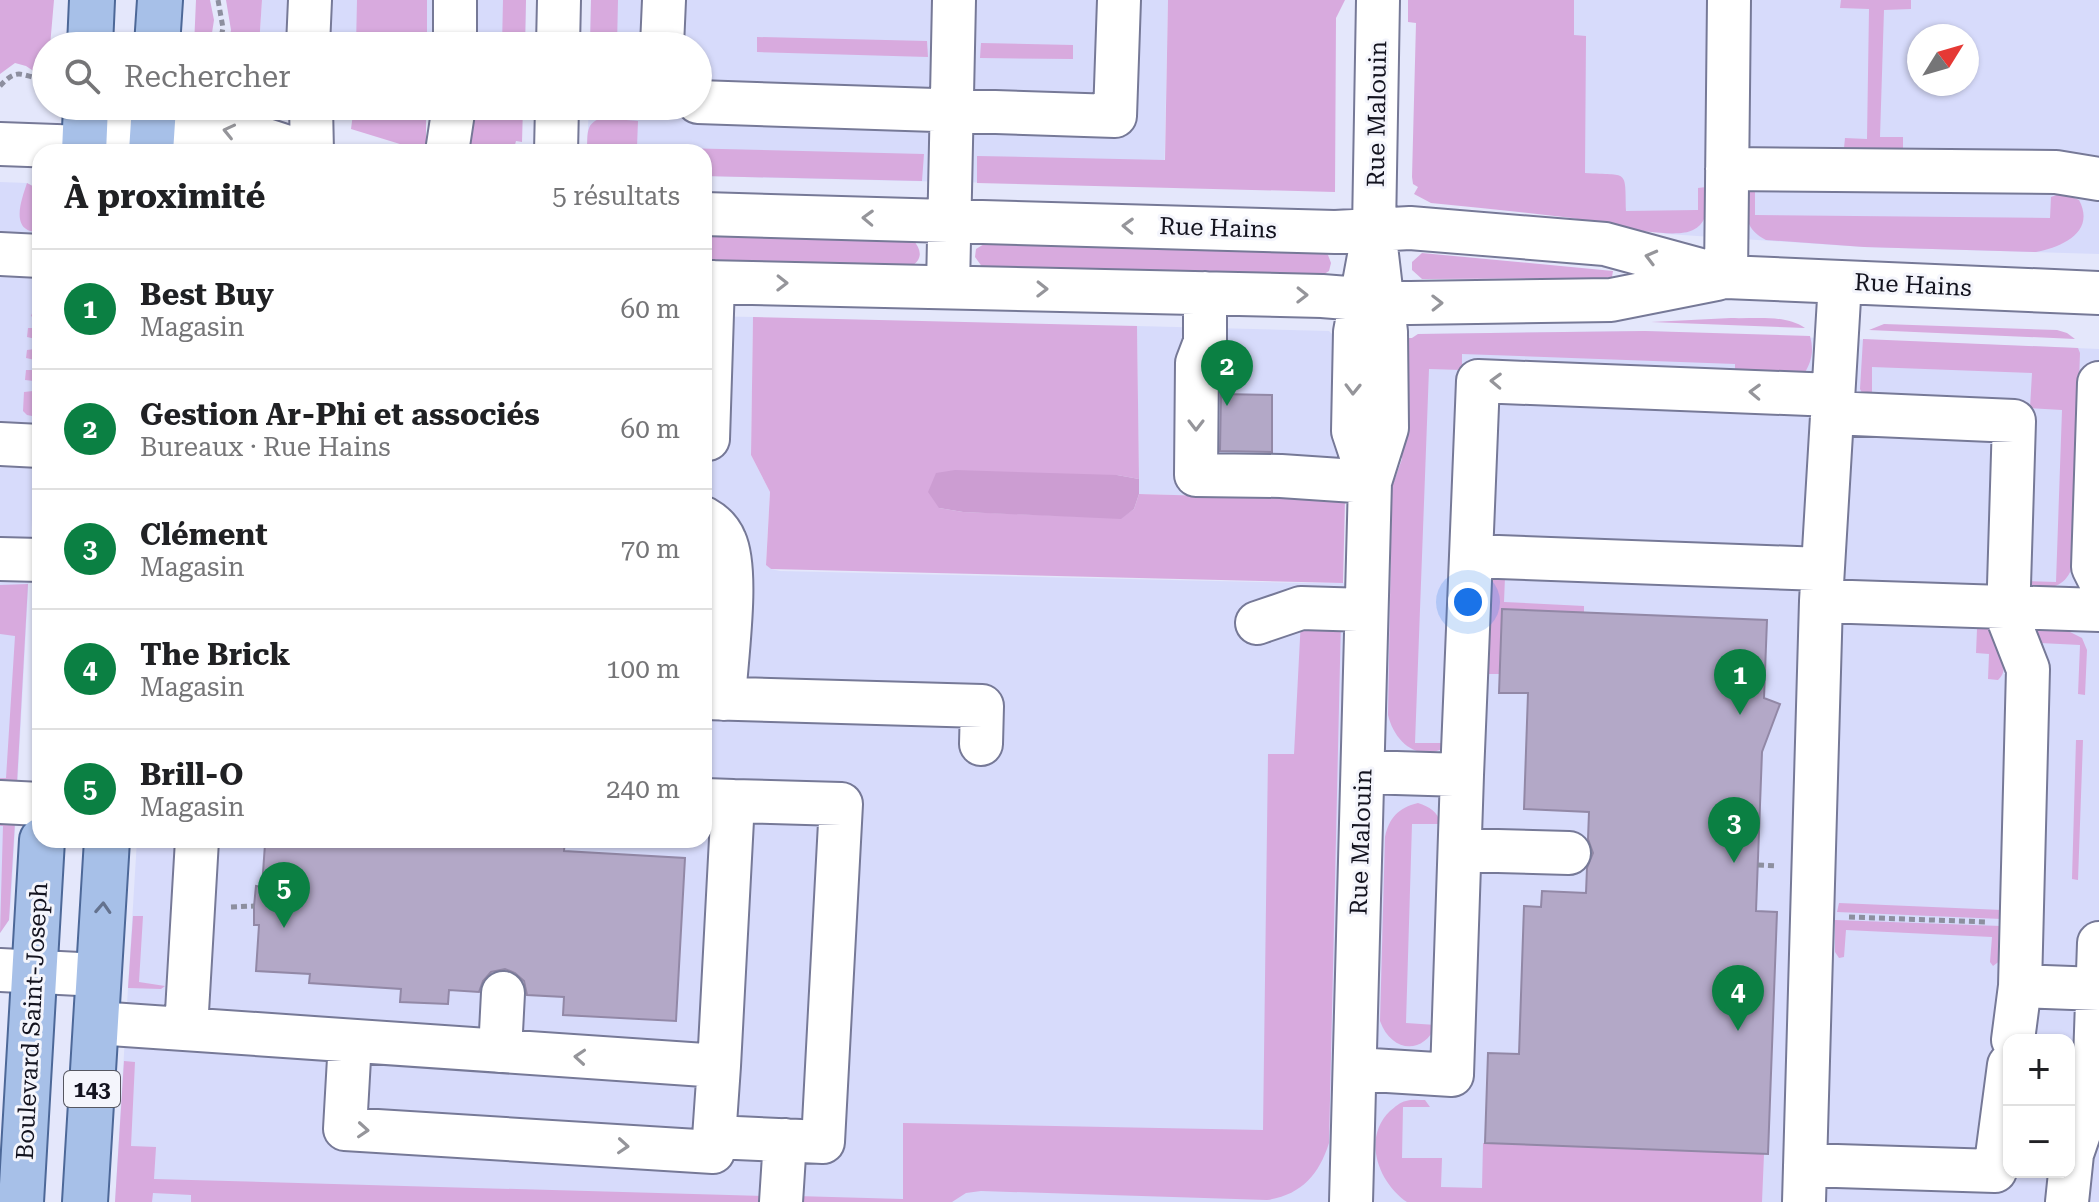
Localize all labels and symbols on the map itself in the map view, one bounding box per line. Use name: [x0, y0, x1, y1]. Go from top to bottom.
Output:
north arrow: [1907, 24, 1979, 96]
street label: Rue Malouin: [1362, 41, 1392, 187]
one-way arrow: [222, 123, 236, 140]
one-way arrow: [861, 210, 874, 227]
street label: Rue Hains: [1159, 212, 1277, 244]
one-way arrow: [1121, 217, 1134, 234]
one-way arrow: [1644, 249, 1658, 266]
street label: Rue Hains: [1853, 268, 1973, 302]
one-way arrow: [776, 274, 789, 292]
one-way arrow: [1036, 280, 1049, 297]
one-way arrow: [1296, 287, 1309, 304]
one-way arrow: [1431, 294, 1444, 311]
pin: 2: [1201, 340, 1253, 406]
one-way arrow: [1489, 373, 1502, 390]
one-way arrow: [1345, 383, 1362, 396]
one-way arrow: [1748, 383, 1761, 400]
one-way arrow: [1187, 419, 1205, 432]
your location: [1448, 582, 1488, 622]
pin: 1: [1714, 649, 1766, 715]
street label: Rue Malouin: [1344, 768, 1378, 916]
pin: 3: [1708, 797, 1760, 863]
pin: 5: [258, 862, 310, 928]
street label: Boulevard Saint-Joseph: [11, 882, 53, 1160]
one-way arrow: [94, 901, 111, 914]
pin: 4: [1712, 965, 1764, 1031]
one-way arrow: [573, 1049, 586, 1066]
road number: 143: [64, 1071, 120, 1107]
one-way arrow: [357, 1121, 370, 1138]
one-way arrow: [617, 1137, 630, 1154]

